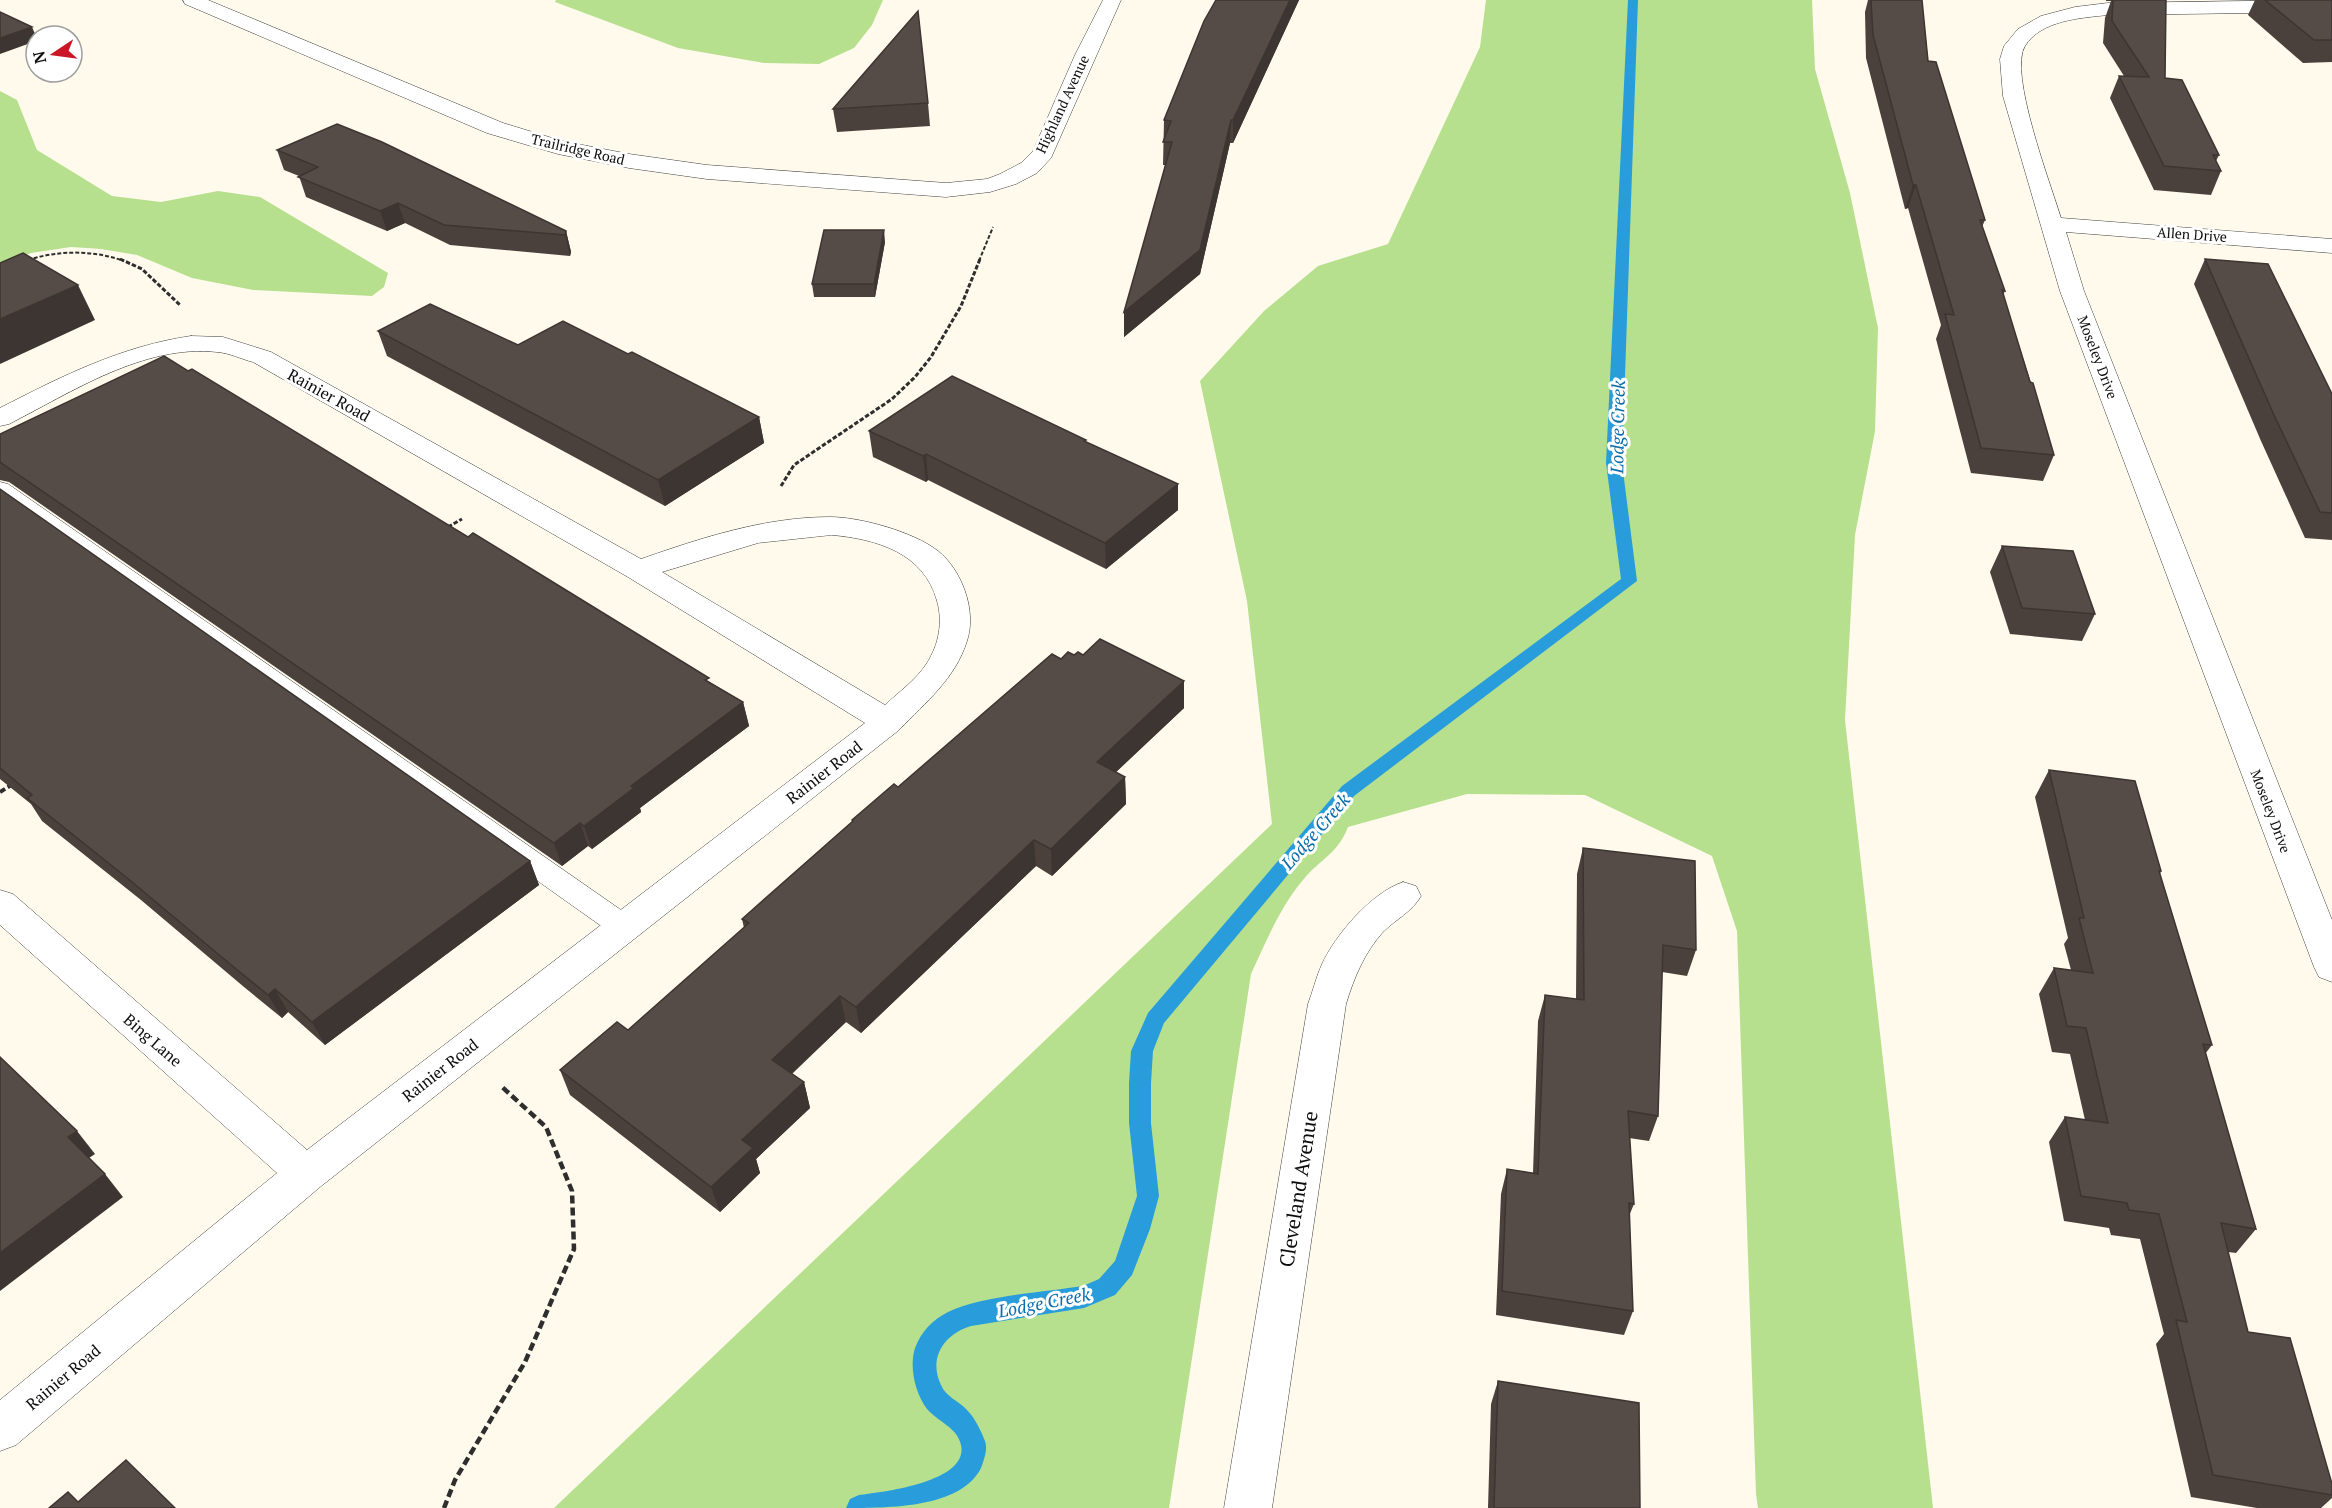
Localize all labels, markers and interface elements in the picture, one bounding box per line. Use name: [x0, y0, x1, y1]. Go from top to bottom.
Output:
north arrow: [24, 24, 84, 84]
text: N: [27, 49, 51, 66]
street label: Highland Avenue: [1031, 52, 1093, 156]
street label: Trailridge Road: [529, 129, 627, 169]
street label: Allen Drive: [2156, 222, 2228, 246]
street label: Moseley Drive: [2073, 313, 2123, 401]
street label: Rainier Road: [284, 363, 374, 427]
water label: Lodge Creek: [1604, 380, 1630, 475]
street label: Rainier Road: [781, 735, 867, 809]
street label: Moseley Drive: [2246, 767, 2296, 855]
water label: Lodge Creek: [1275, 788, 1355, 875]
street label: Bing Lane: [119, 1008, 187, 1072]
street label: Rainier Road: [397, 1033, 483, 1107]
street label: Cleveland Avenue: [1272, 1109, 1324, 1269]
water label: Lodge Creek: [995, 1281, 1092, 1323]
street label: Rainier Road: [21, 1339, 105, 1415]

